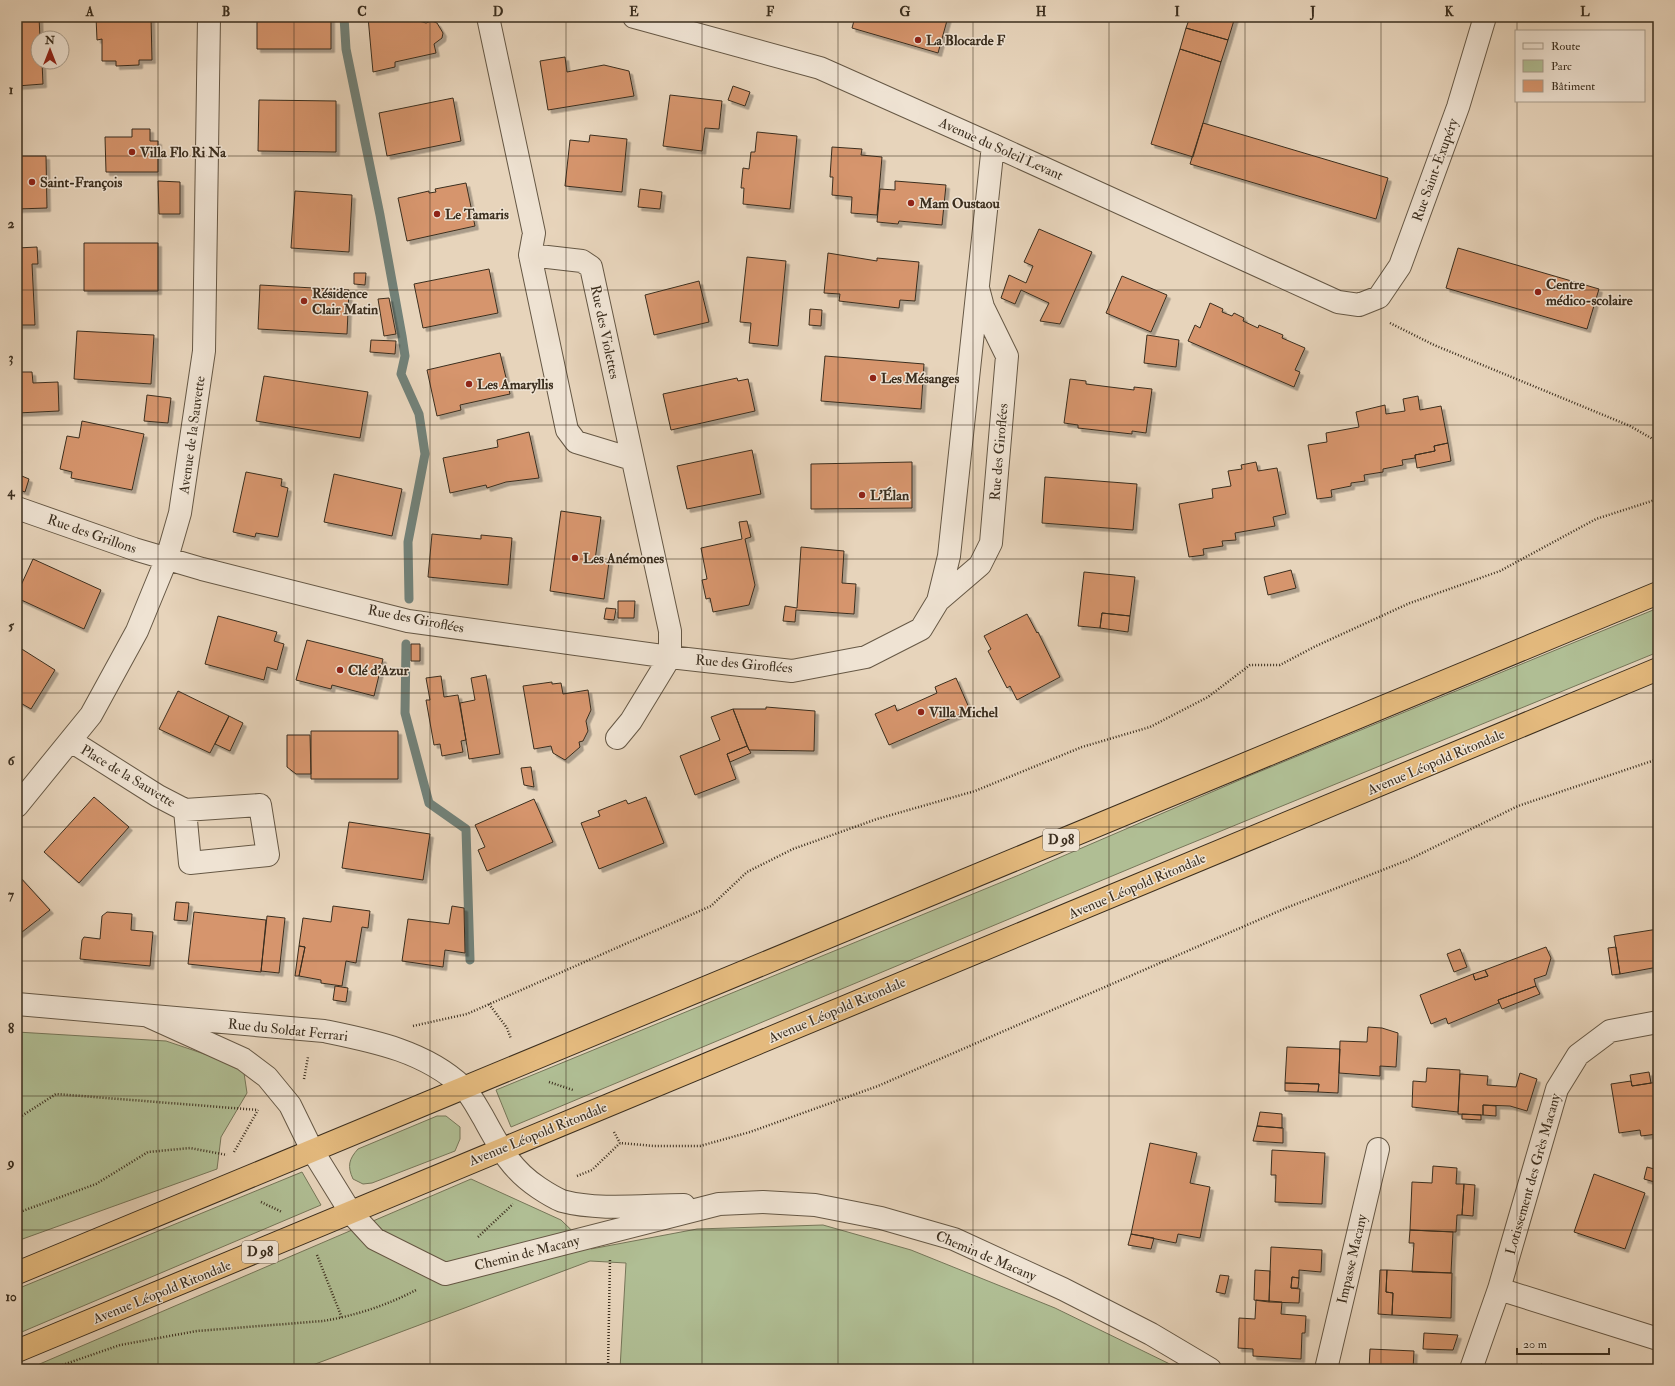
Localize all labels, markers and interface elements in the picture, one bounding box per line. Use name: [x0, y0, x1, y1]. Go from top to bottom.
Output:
text: A: [85, 4, 95, 20]
text: B: [222, 4, 230, 20]
text: C: [357, 4, 367, 20]
text: D: [493, 4, 504, 20]
text: E: [629, 4, 639, 20]
text: F: [766, 4, 775, 20]
text: G: [900, 4, 911, 20]
text: H: [1036, 4, 1047, 20]
text: I: [1174, 4, 1180, 20]
text: J: [1309, 4, 1316, 21]
text: K: [1444, 4, 1454, 20]
text: L: [1580, 4, 1590, 20]
north arrow: [30, 30, 70, 70]
legend: [1515, 30, 1645, 102]
place label: La Blocarde F: [926, 32, 1005, 49]
text: N: [44, 34, 56, 47]
marker: La Blocarde F: [913, 35, 923, 45]
text: Route: [1551, 39, 1580, 54]
text: Parc: [1551, 59, 1572, 74]
text: Bâtiment: [1551, 79, 1595, 94]
text: 1: [9, 82, 14, 98]
street label: Avenue du Soleil Levant: [935, 114, 1066, 184]
street label: Rue Saint-Exupéry: [1408, 115, 1463, 224]
place label: Villa Flo Ri Na: [139, 144, 227, 161]
marker: Villa Flo Ri Na: [127, 147, 137, 157]
place label: Saint-François: [40, 174, 122, 191]
marker: Saint-François: [27, 177, 37, 187]
place label: Mam Oustaou: [918, 195, 1001, 212]
marker: Mam Oustaou: [906, 198, 916, 208]
place label: Le Tamaris: [445, 206, 509, 223]
marker: Le Tamaris: [432, 209, 442, 219]
text: 2: [8, 216, 15, 232]
place label: Centre médico-scolaire: [1546, 276, 1633, 309]
street label: Rue des Violettes: [587, 283, 623, 381]
place label: Résidence Clair Matin: [312, 285, 379, 318]
marker: Centre médico-scolaire: [1533, 287, 1543, 297]
marker: Résidence Clair Matin: [299, 296, 309, 306]
text: 3: [9, 350, 14, 366]
place label: Les Mésanges: [881, 370, 959, 388]
marker: Les Mésanges: [868, 373, 878, 383]
street label: Avenue de la Sauvette: [175, 375, 209, 496]
place label: Les Amaryllis: [477, 376, 553, 394]
marker: Les Amaryllis: [464, 379, 474, 389]
street label: Rue des Giroflées: [986, 402, 1012, 501]
text: 4: [6, 484, 15, 500]
place label: L'Élan: [870, 486, 910, 504]
marker: L'Élan: [857, 490, 867, 500]
street label: Rue des Grillons: [45, 511, 139, 557]
place label: Les Anémones: [583, 550, 664, 567]
marker: Les Anémones: [570, 553, 580, 563]
street label: Rue des Giroflées: [366, 601, 466, 637]
text: 5: [8, 618, 14, 634]
street label: Rue des Giroflées: [695, 651, 794, 677]
place label: Clé d'Azur: [348, 662, 409, 679]
marker: Clé d'Azur: [335, 665, 345, 675]
place label: Villa Michel: [928, 704, 998, 721]
marker: Villa Michel: [916, 707, 926, 717]
street label: Avenue Léopold Ritondale: [1364, 725, 1508, 800]
street label: Place de la Sauvette: [78, 741, 179, 811]
text: 6: [8, 753, 16, 769]
road number: D 98: [1043, 829, 1079, 851]
street label: Avenue Léopold Ritondale: [1065, 849, 1209, 924]
text: 7: [8, 887, 15, 903]
street label: Avenue Léopold Ritondale: [765, 973, 909, 1048]
street label: Rue du Soldat Ferrari: [227, 1015, 349, 1045]
text: 8: [8, 1021, 14, 1037]
street label: Lotissement des Grès Macany: [1502, 1091, 1565, 1257]
street label: Avenue Léopold Ritondale: [466, 1098, 610, 1171]
text: 9: [6, 1155, 15, 1171]
street label: Impasse Macany: [1333, 1212, 1372, 1306]
street label: Chemin de Macany: [933, 1227, 1040, 1286]
street label: Chemin de Macany: [473, 1232, 582, 1275]
road number: D 98: [242, 1241, 278, 1263]
street label: Avenue Léopold Ritondale: [90, 1256, 234, 1329]
text: 10: [5, 1289, 17, 1305]
scale bar: [1517, 1330, 1609, 1356]
text: 20 m: [1523, 1337, 1548, 1352]

